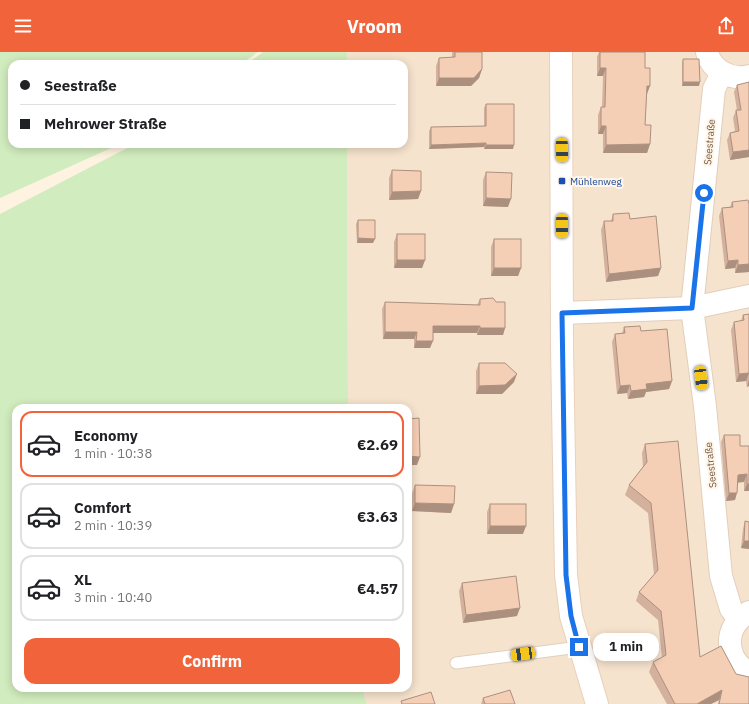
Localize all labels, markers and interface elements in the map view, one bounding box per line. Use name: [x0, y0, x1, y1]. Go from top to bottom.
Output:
icon: menu: [12, 15, 34, 37]
text: Vroom: [347, 15, 402, 38]
icon: share: [715, 15, 737, 37]
text: Seestraße: [44, 76, 117, 95]
text: Mehrower Straße: [44, 114, 167, 133]
street label: Seestraße: [701, 118, 718, 166]
car: [556, 138, 568, 162]
place label: Mühlenweg: [570, 175, 622, 188]
marker: Mühlenweg: [557, 176, 567, 186]
route start: [695, 184, 713, 202]
car: [556, 214, 568, 238]
car: [694, 365, 708, 391]
icon: car: [26, 426, 62, 462]
text: Economy: [74, 426, 138, 445]
text: €2.69: [357, 435, 398, 454]
street label: Seestraße: [702, 441, 719, 488]
text: 1 min · 10:38: [74, 445, 152, 462]
icon: car: [26, 498, 62, 534]
text: Comfort: [74, 498, 131, 517]
text: €3.63: [357, 507, 398, 526]
text: 2 min · 10:39: [74, 517, 152, 534]
icon: car: [26, 570, 62, 606]
text: XL: [74, 570, 92, 589]
text: €4.57: [357, 579, 398, 598]
text: 3 min · 10:40: [74, 589, 152, 606]
callout: 1 min: [593, 633, 659, 661]
button: Confirm: [24, 638, 400, 684]
route end: [570, 638, 588, 656]
text: 1 min: [609, 638, 643, 655]
car: [510, 646, 536, 662]

